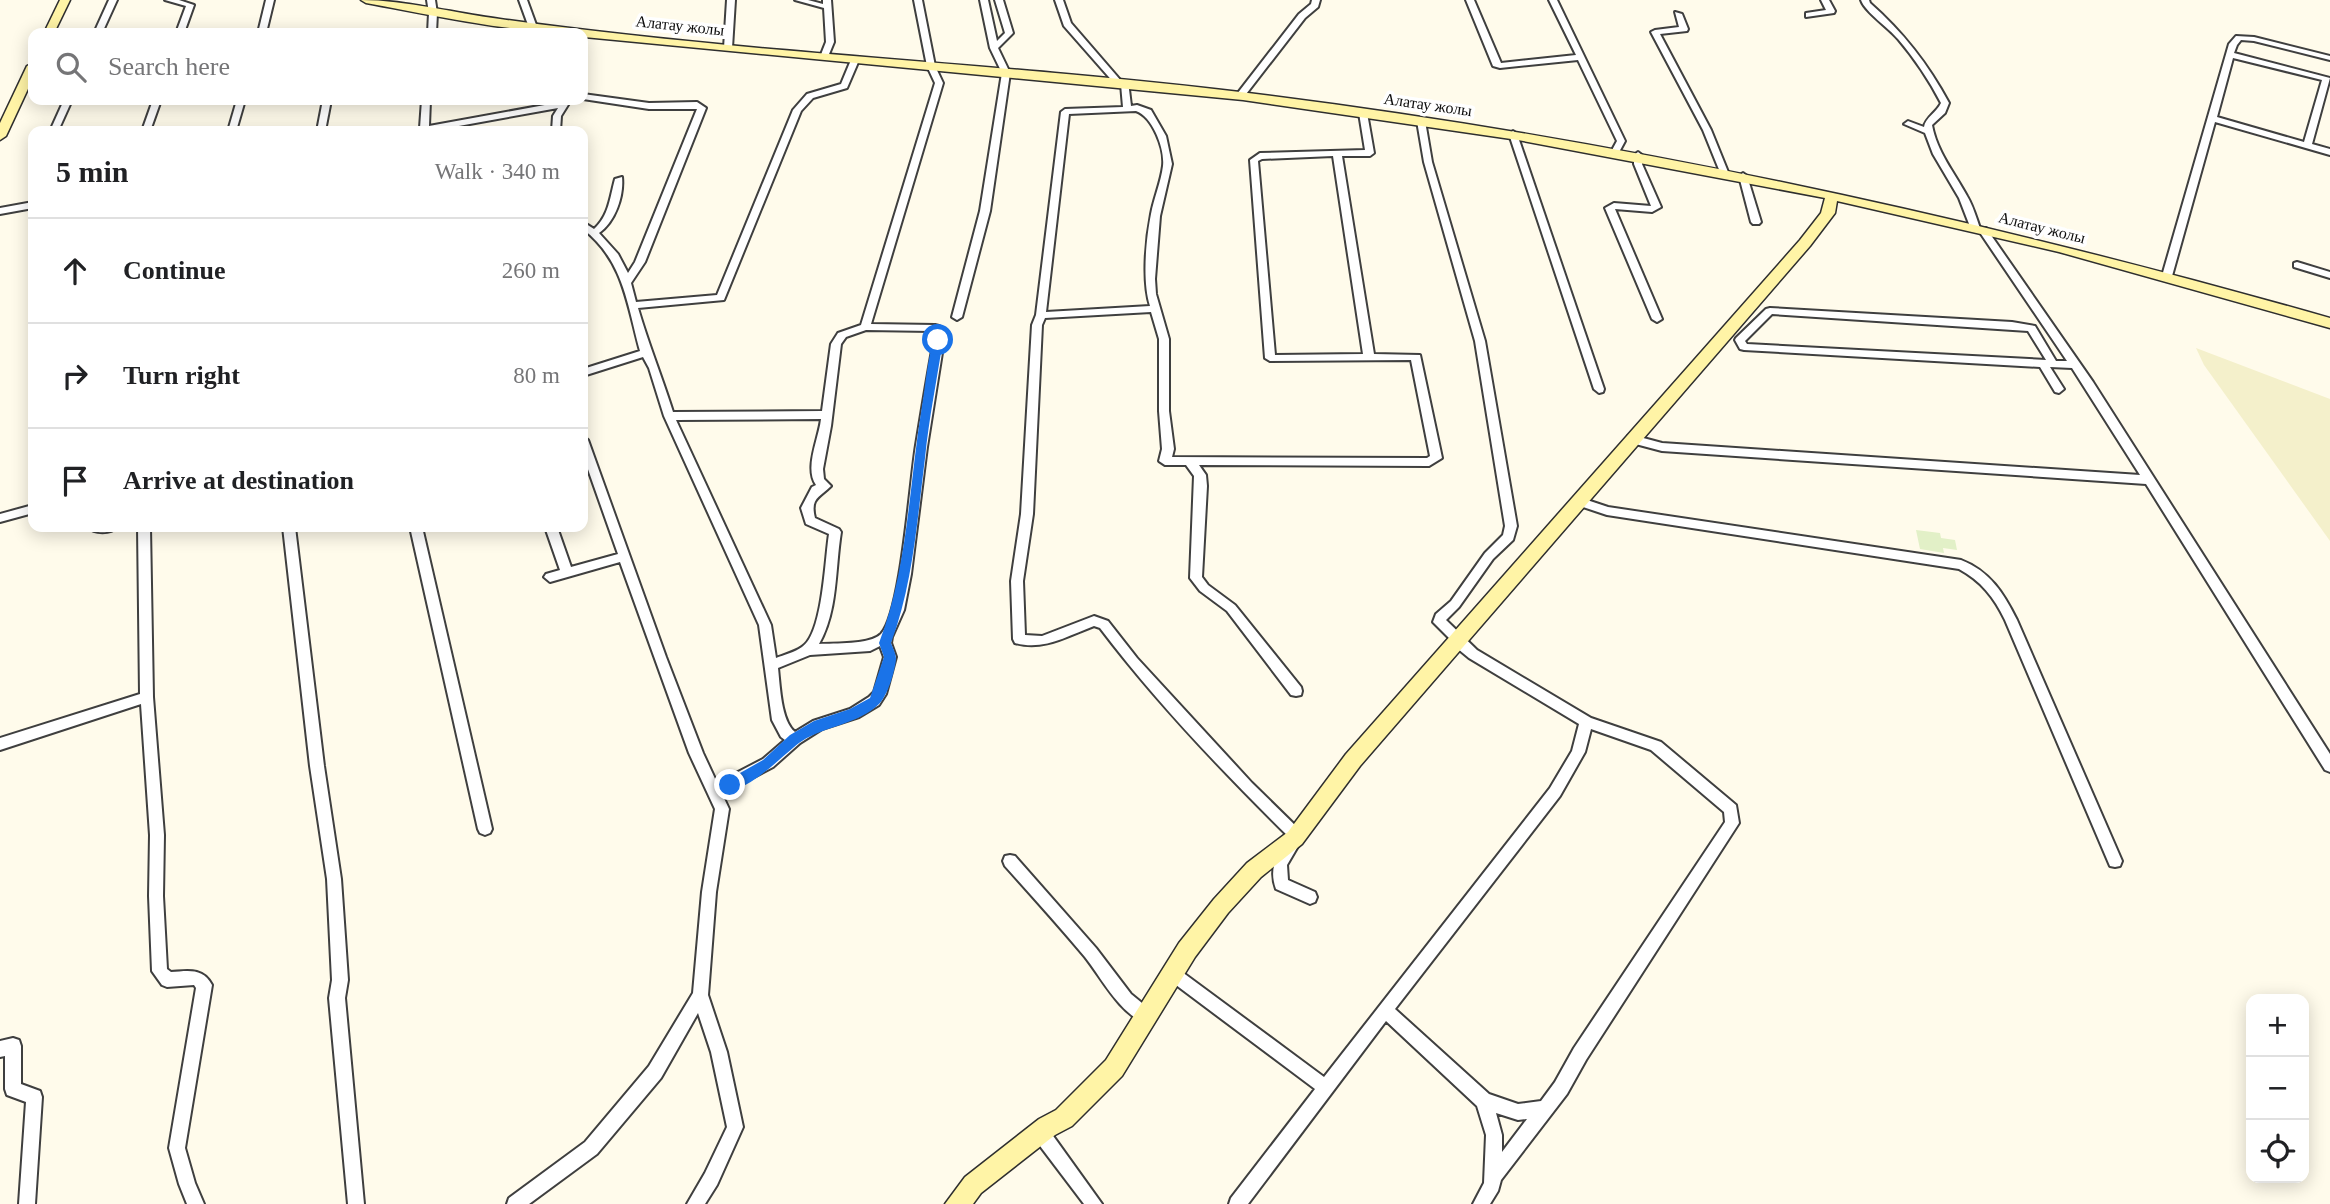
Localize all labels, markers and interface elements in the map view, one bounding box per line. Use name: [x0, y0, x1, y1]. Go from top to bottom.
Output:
street label: Алатау жолы: [635, 12, 725, 40]
search box: [28, 28, 588, 105]
icon: search: [52, 48, 90, 86]
text: Search here: [108, 52, 230, 81]
street label: Алатау жолы: [1383, 90, 1473, 120]
text: 5 min: [56, 155, 129, 188]
text: Walk · 340 m: [435, 159, 560, 184]
street label: Алатау жолы: [1996, 208, 2087, 248]
icon: ahead: [56, 252, 94, 290]
text: Continue: [123, 256, 226, 285]
text: 260 m: [502, 258, 560, 283]
route start: [922, 324, 953, 355]
icon: right: [56, 357, 94, 395]
text: Turn right: [123, 361, 240, 390]
text: 80 m: [513, 363, 560, 388]
icon: arrive: [56, 462, 94, 500]
text: Arrive at destination: [123, 466, 354, 495]
route end: [714, 769, 745, 800]
map controls: [2246, 994, 2309, 1183]
button: +: [2246, 994, 2309, 1057]
button: −: [2246, 1057, 2309, 1120]
button: locate: [2246, 1120, 2309, 1183]

